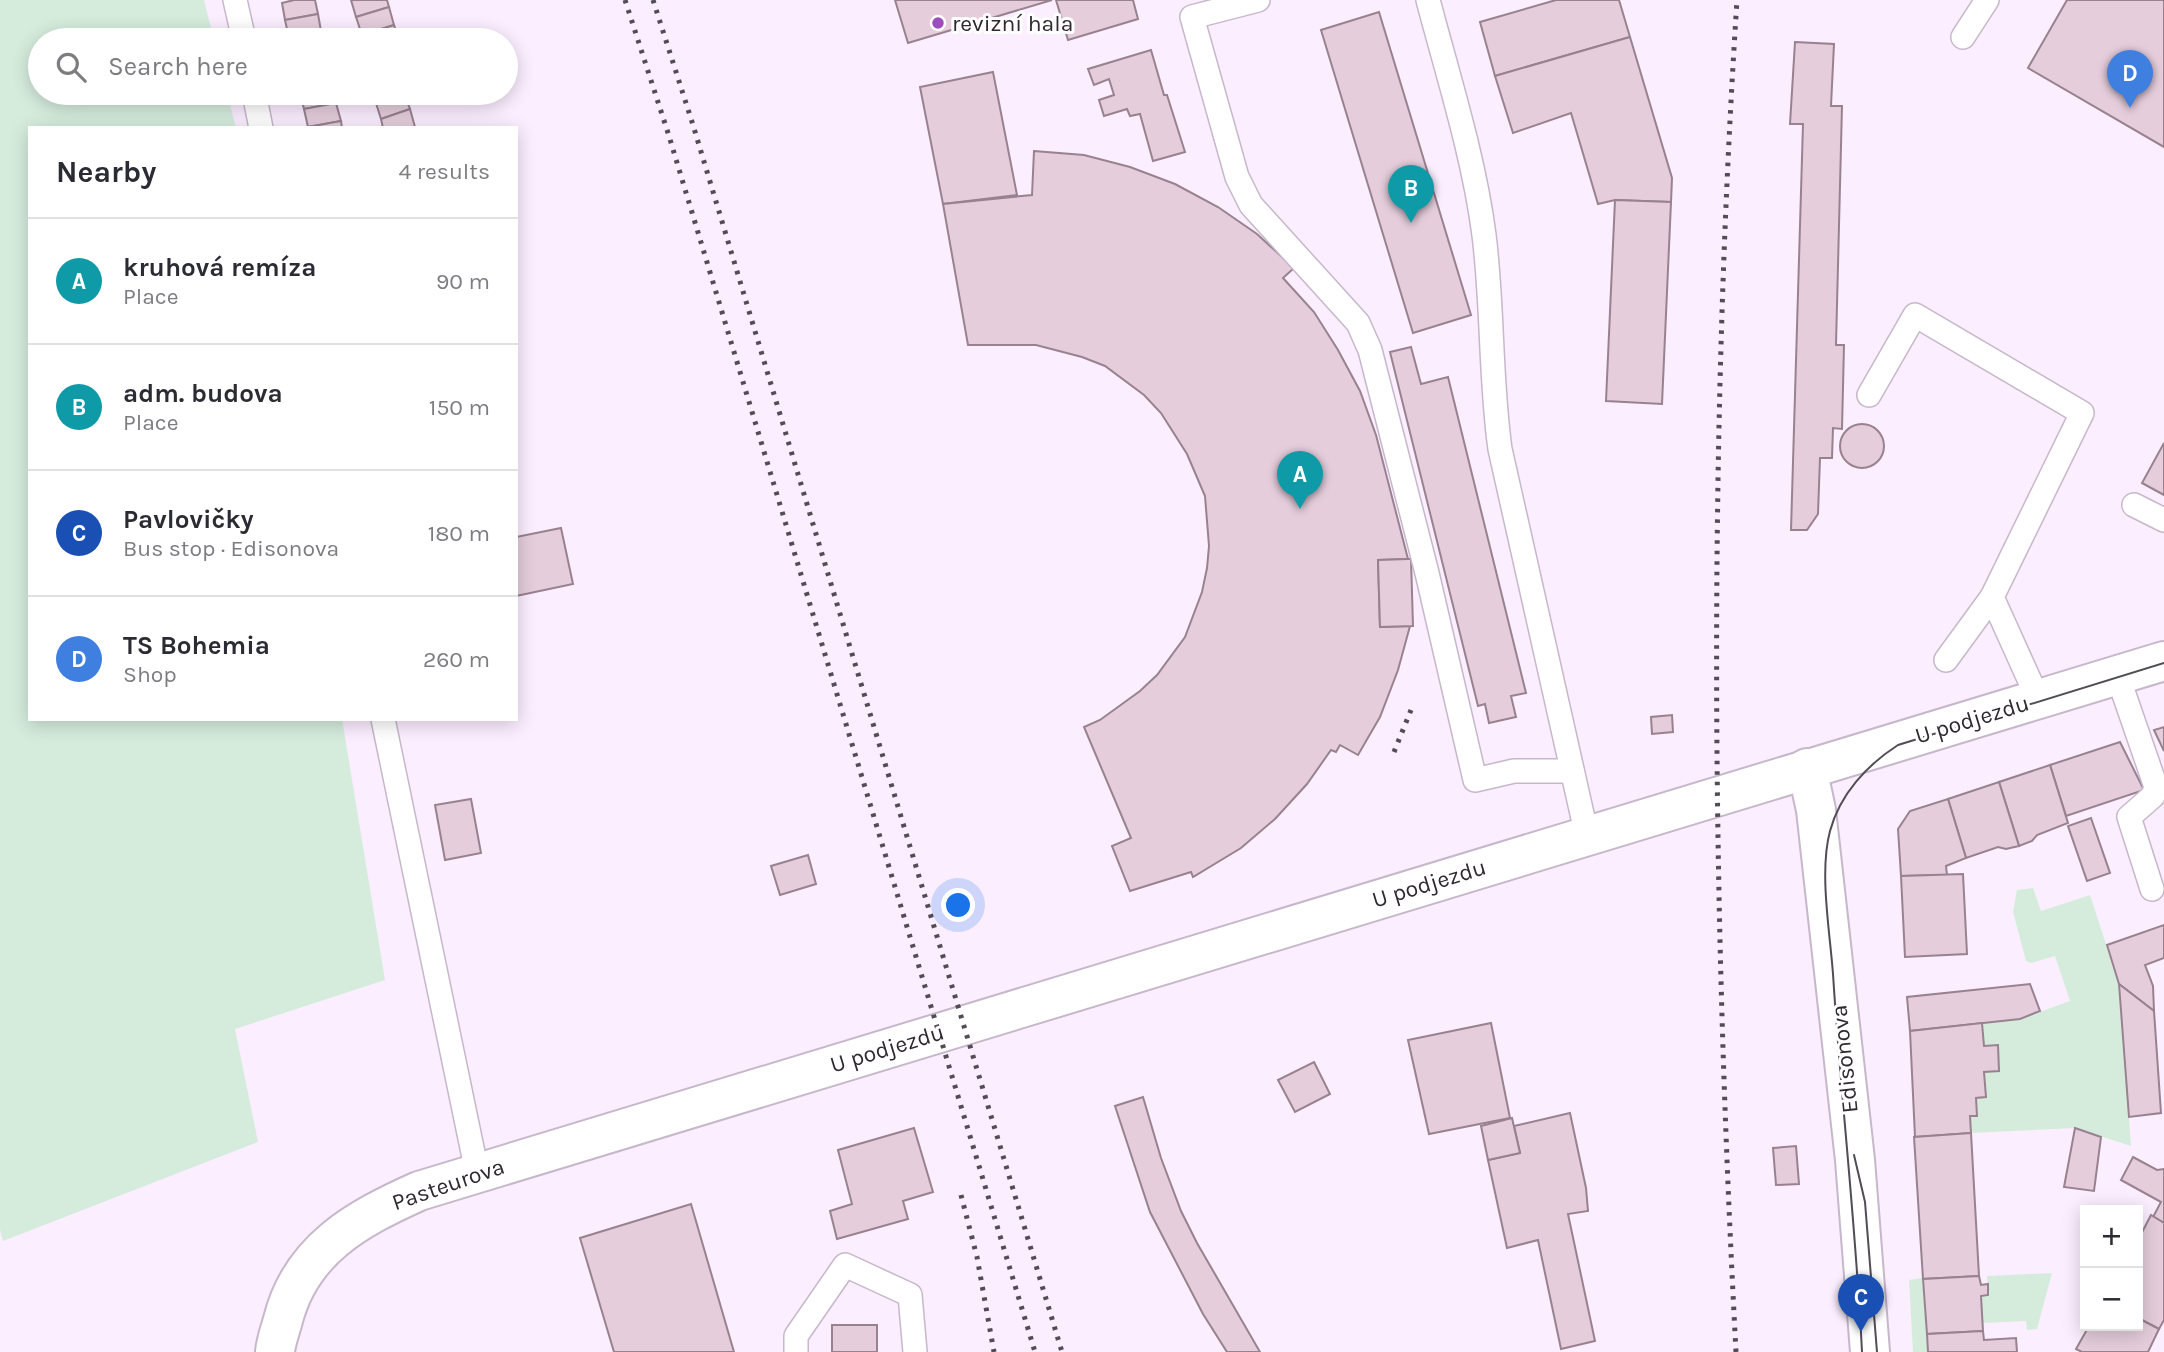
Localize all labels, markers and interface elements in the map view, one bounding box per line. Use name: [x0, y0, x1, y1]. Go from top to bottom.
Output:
place label: revizní hala: [952, 10, 1073, 37]
marker: revizní hala: [930, 15, 946, 31]
search box: [28, 28, 518, 105]
icon: search: [52, 48, 90, 86]
pin: D: [2107, 50, 2153, 108]
text: Search here: [108, 51, 248, 82]
text: Nearby: [56, 154, 156, 190]
text: 4 results: [398, 158, 490, 185]
pin: B: [1388, 165, 1434, 223]
text: kruhová remíza: [123, 252, 316, 283]
text: A: [72, 268, 86, 295]
text: 90 m: [436, 268, 490, 295]
text: Place: [123, 283, 179, 310]
text: adm. budova: [123, 378, 283, 409]
text: B: [72, 394, 86, 421]
text: 150 m: [429, 394, 490, 421]
text: Place: [123, 409, 179, 436]
pin: A: [1277, 451, 1323, 509]
text: Pavlovičky: [123, 504, 253, 535]
text: C: [72, 520, 86, 547]
text: 180 m: [428, 520, 490, 547]
text: Bus stop · Edisonova: [123, 535, 339, 562]
text: TS Bohemia: [123, 630, 270, 661]
text: D: [71, 646, 87, 673]
text: 260 m: [423, 646, 490, 673]
text: Shop: [123, 661, 177, 688]
street label: U podjezdu: [1912, 689, 2032, 750]
street label: U podjezdu: [1369, 853, 1489, 914]
your location: [941, 888, 975, 922]
street label: Edisonova: [1825, 1003, 1864, 1114]
street label: U podjezdu: [827, 1018, 947, 1079]
street label: Pasteurova: [388, 1153, 508, 1216]
map controls: [2080, 1205, 2143, 1331]
button: +: [2080, 1205, 2143, 1268]
button: −: [2080, 1268, 2143, 1331]
pin: C: [1838, 1274, 1884, 1332]

